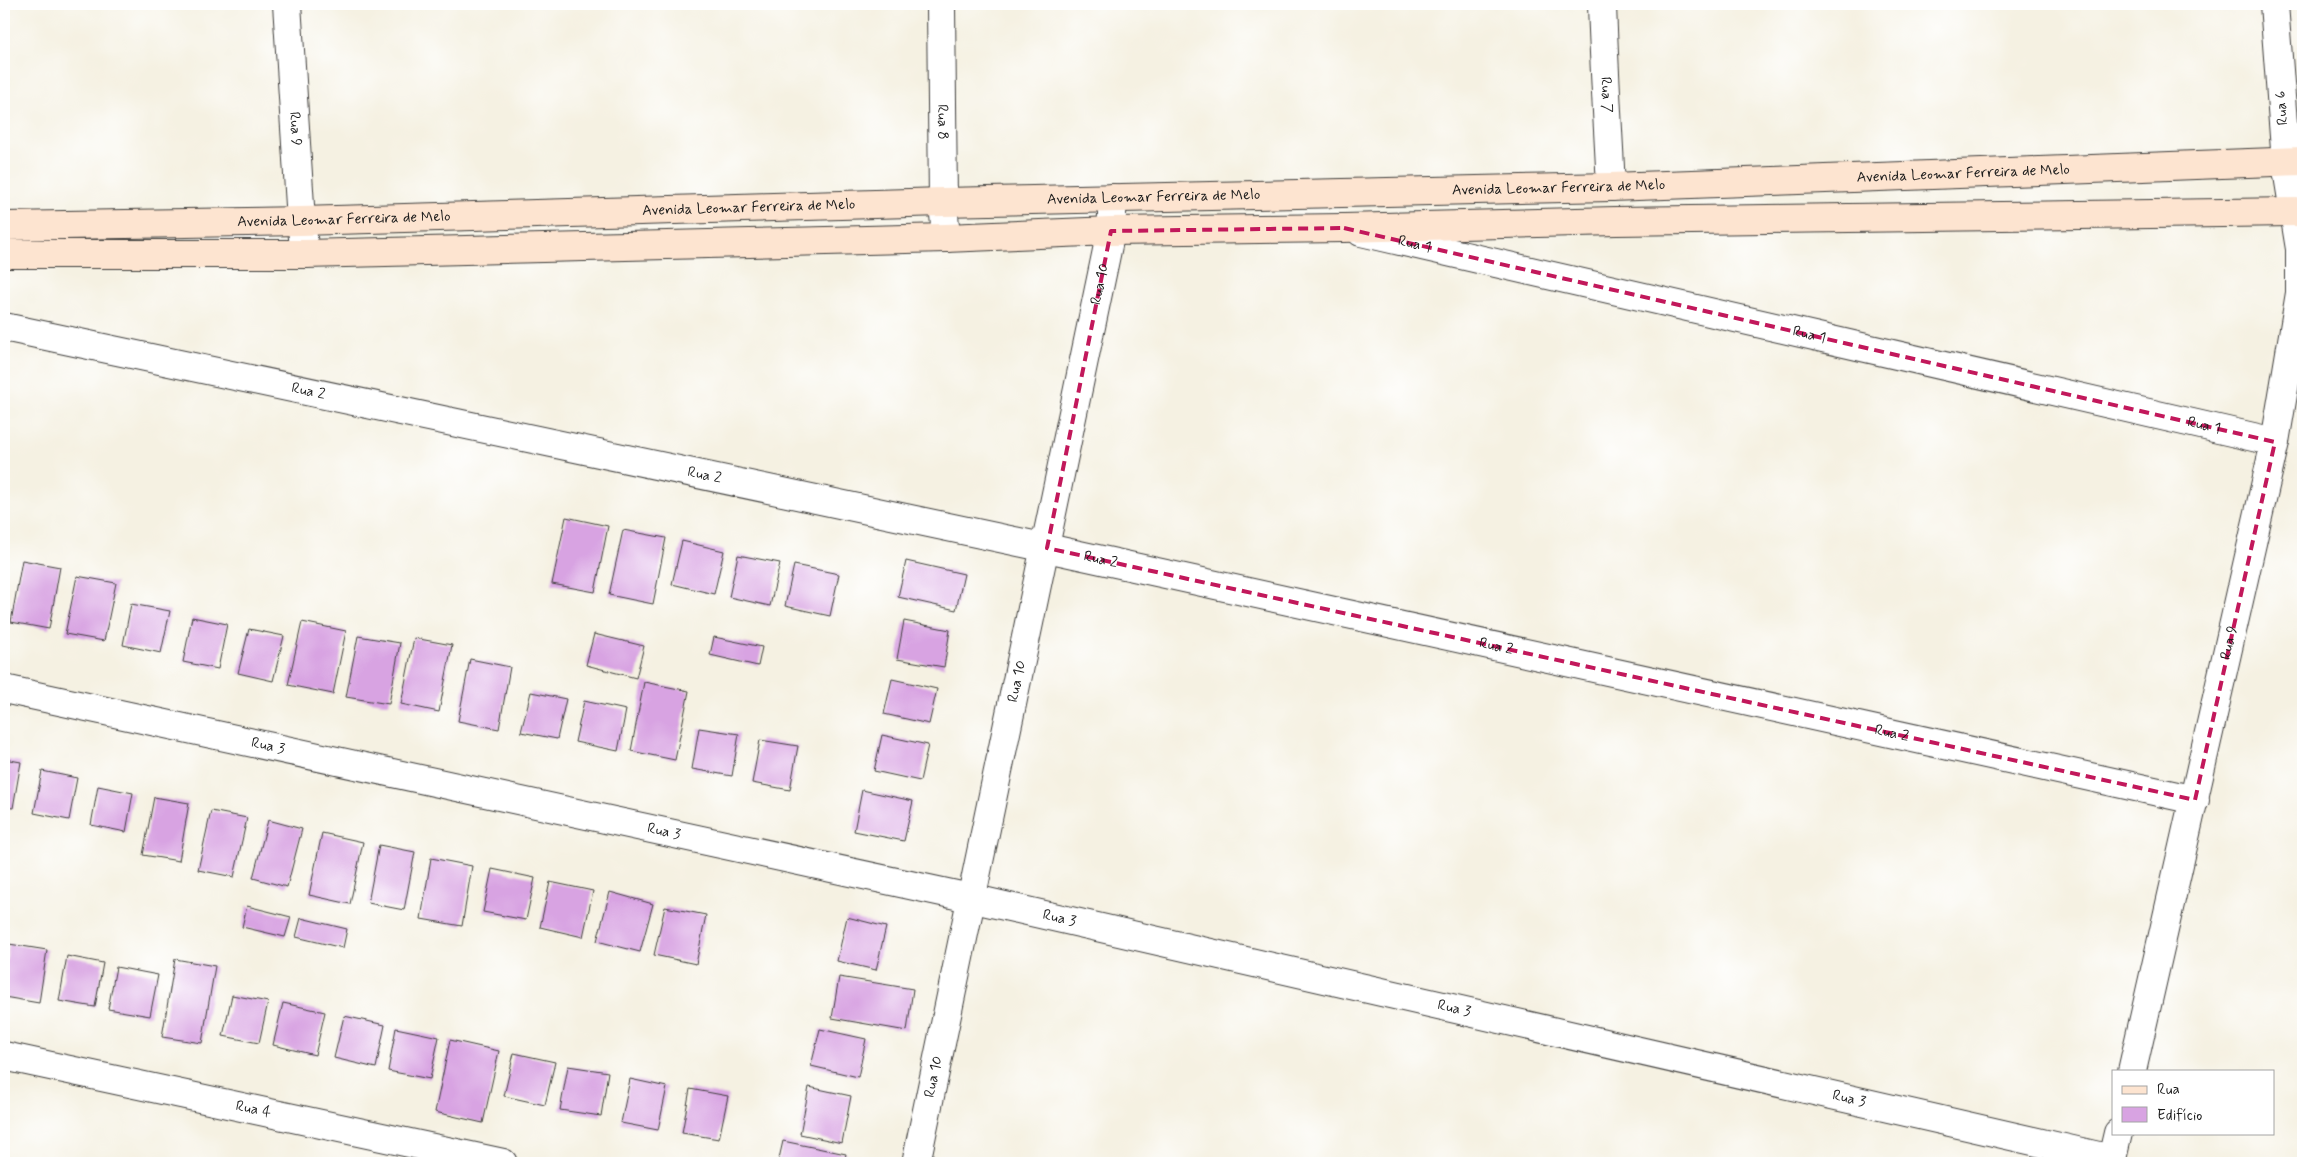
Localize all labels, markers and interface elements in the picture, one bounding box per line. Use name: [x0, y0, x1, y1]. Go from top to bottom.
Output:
street label: Rua 7: [1595, 76, 1617, 113]
street label: Rua 6: [2271, 90, 2293, 126]
street label: Rua 8: [932, 104, 952, 140]
street label: Rua 9: [284, 111, 306, 146]
street label: Avenida Leomar Ferreira de Melo: [1856, 160, 2070, 188]
street label: Avenida Leomar Ferreira de Melo: [1452, 175, 1666, 201]
street label: Avenida Leomar Ferreira de Melo: [1047, 185, 1261, 210]
street label: Avenida Leomar Ferreira de Melo: [642, 195, 856, 221]
street label: Avenida Leomar Ferreira de Melo: [237, 207, 451, 232]
street label: Rua 1: [1396, 231, 1433, 258]
street label: Rua 10: [1086, 261, 1114, 307]
street label: Rua 1: [1791, 321, 1828, 349]
street label: Rua 2: [289, 378, 327, 405]
street label: Rua 1: [2185, 412, 2223, 439]
street label: Rua 2: [686, 462, 723, 489]
street label: Rua 2: [1082, 546, 1119, 573]
street label: Rua 9: [2216, 624, 2243, 662]
street label: Rua 2: [1477, 633, 1515, 660]
street label: Rua 10: [1003, 659, 1031, 704]
street label: Rua 2: [1873, 720, 1911, 747]
street label: Rua 3: [249, 733, 287, 759]
street label: Rua 3: [645, 818, 683, 845]
street label: Rua 3: [1041, 905, 1078, 932]
street label: Rua 3: [1436, 995, 1473, 1022]
street label: Rua 10: [920, 1054, 948, 1100]
legend: [2112, 1070, 2274, 1134]
text: Rua: [2157, 1080, 2180, 1100]
street label: Rua 3: [1830, 1085, 1868, 1112]
street label: Rua 4: [234, 1096, 273, 1123]
text: Edifício: [2157, 1106, 2202, 1126]

